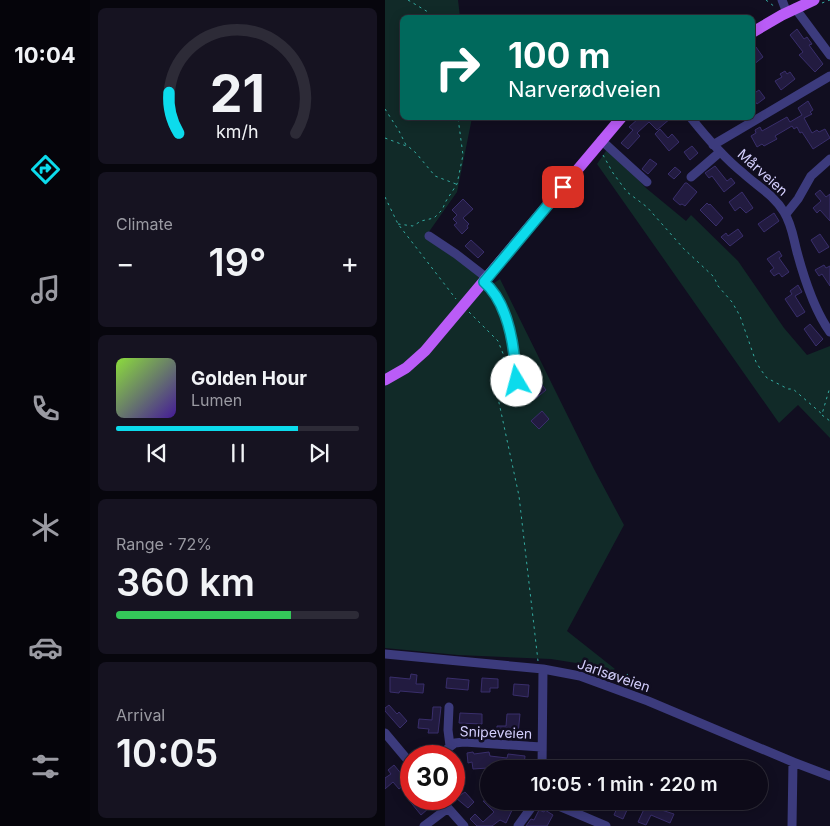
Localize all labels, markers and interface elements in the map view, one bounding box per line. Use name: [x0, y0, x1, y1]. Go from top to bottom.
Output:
text: 100 m: [508, 34, 611, 76]
icon: right: [425, 35, 490, 100]
text: 10:04: [14, 42, 76, 68]
text: 21: [210, 62, 265, 125]
text: Narverødveien: [508, 76, 661, 102]
text: km/h: [216, 121, 259, 142]
street label: Mårveien: [734, 145, 792, 199]
icon: directions: [28, 152, 63, 187]
pin: [542, 166, 584, 208]
icon: arrive: [549, 173, 577, 201]
text: Climate: [116, 214, 173, 234]
text: 19°: [209, 239, 266, 285]
text: −: [116, 246, 135, 280]
text: +: [340, 246, 359, 280]
icon: music: [28, 272, 63, 307]
position arrow: [490, 354, 542, 406]
text: Golden Hour: [191, 367, 307, 390]
text: Lumen: [191, 390, 242, 410]
icon: phone: [28, 391, 63, 426]
icon: previous: [143, 439, 171, 467]
icon: pause: [224, 439, 252, 467]
icon: next: [305, 439, 333, 467]
icon: climate: [28, 510, 63, 545]
text: Range · 72%: [116, 534, 212, 554]
text: 360 km: [116, 559, 255, 605]
icon: car: [28, 630, 63, 665]
street label: Jarlsøveien: [575, 655, 653, 695]
text: Arrival: [116, 705, 165, 725]
street label: Snipeveien: [459, 722, 533, 742]
text: 10:05: [116, 730, 218, 776]
speed limit sign: 30: [400, 745, 465, 810]
icon: filters: [28, 749, 63, 784]
text: 10:05 · 1 min · 220 m: [530, 773, 718, 796]

